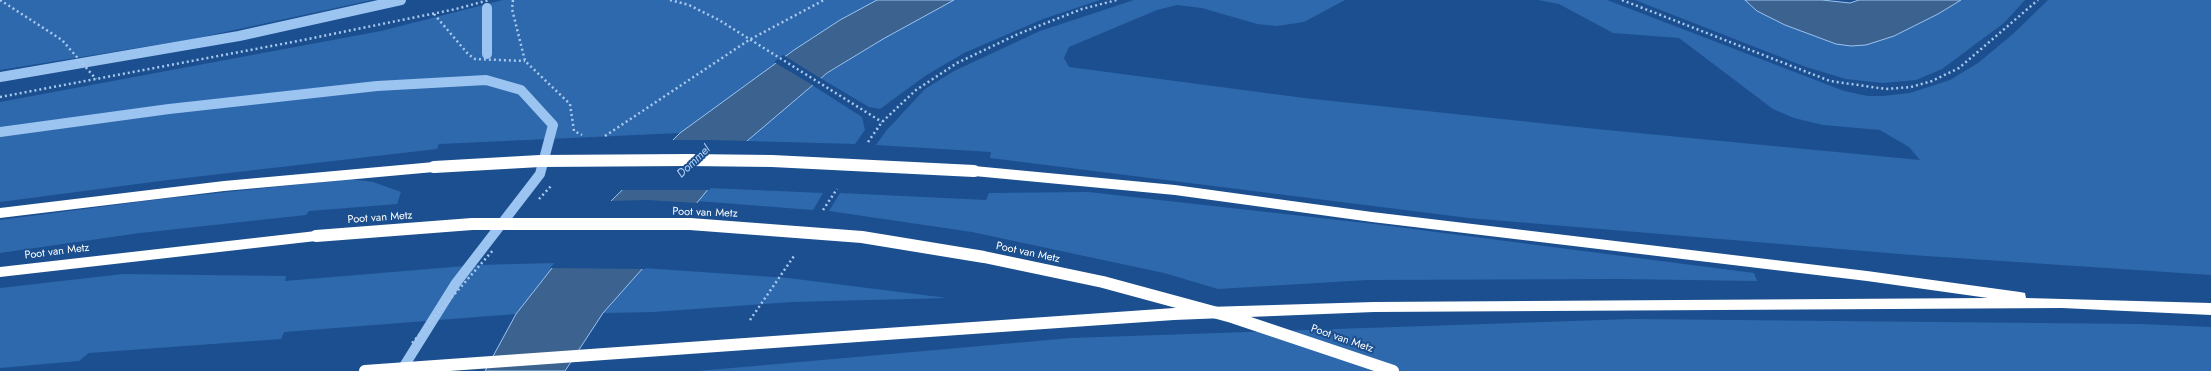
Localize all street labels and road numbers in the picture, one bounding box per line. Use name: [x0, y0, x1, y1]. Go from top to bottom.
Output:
street label: Poot van Metz: [672, 205, 738, 221]
street label: Poot van Metz: [347, 209, 413, 227]
street label: Poot van Metz: [995, 240, 1061, 266]
street label: Poot van Metz: [24, 241, 90, 263]
street label: Poot van Metz: [1309, 322, 1375, 356]

